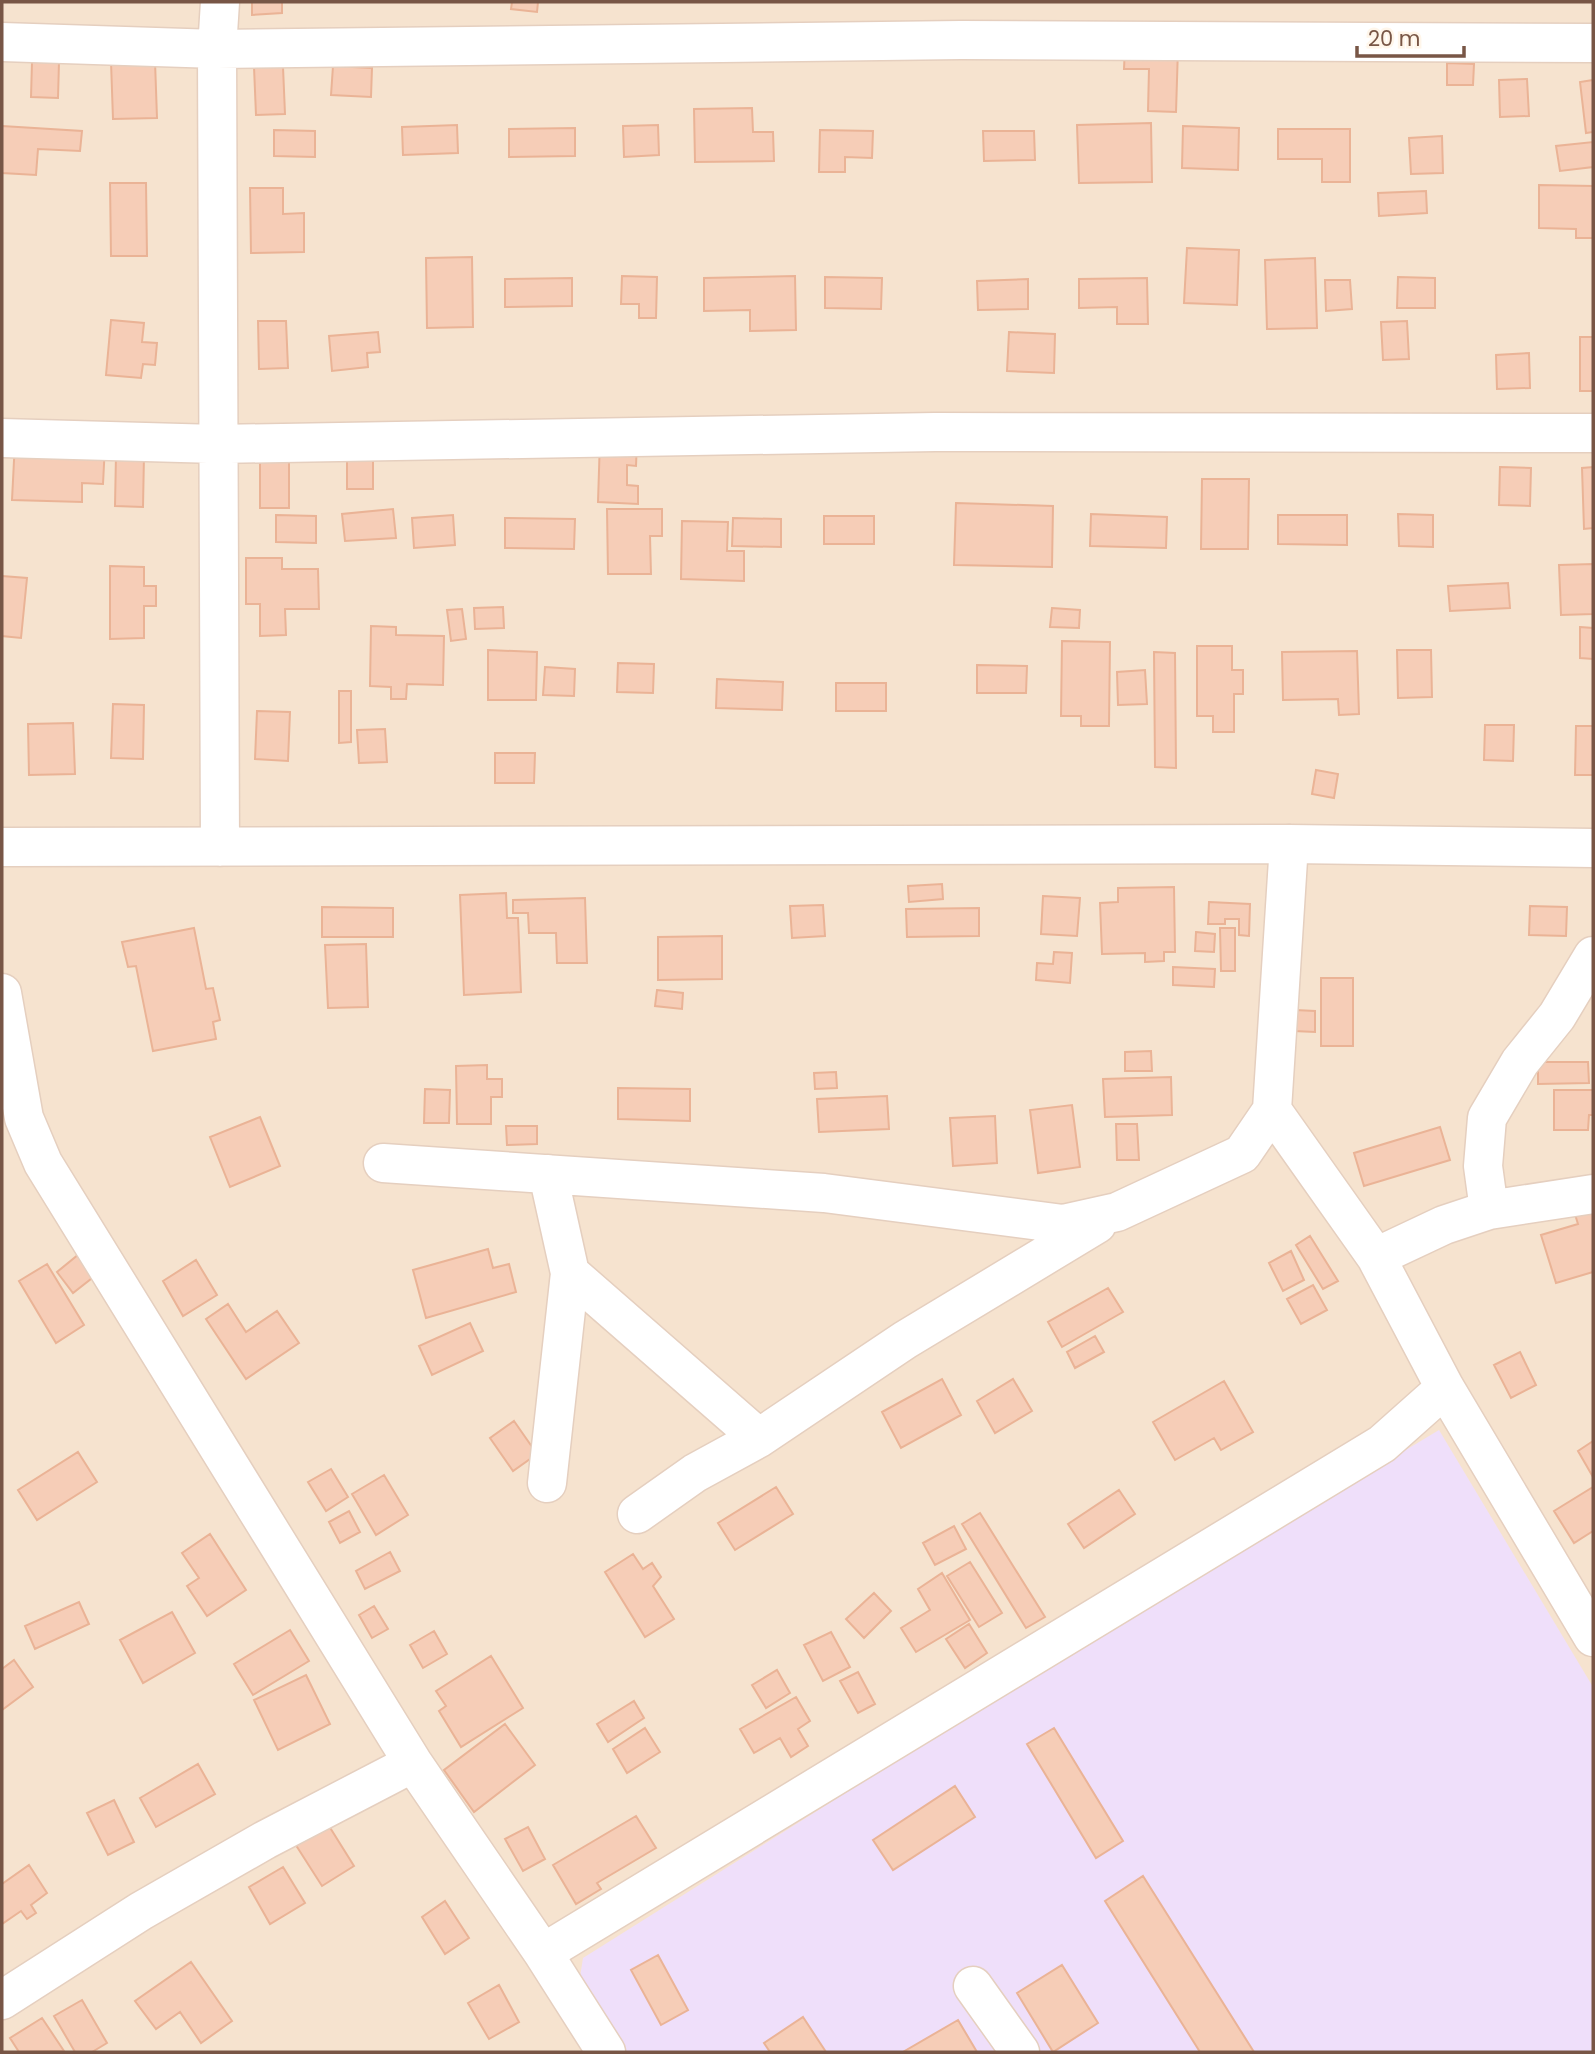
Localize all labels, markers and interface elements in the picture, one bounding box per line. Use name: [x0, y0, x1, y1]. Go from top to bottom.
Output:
scale bar: [1357, 14, 1464, 58]
text: 20 m: [1368, 24, 1421, 53]

